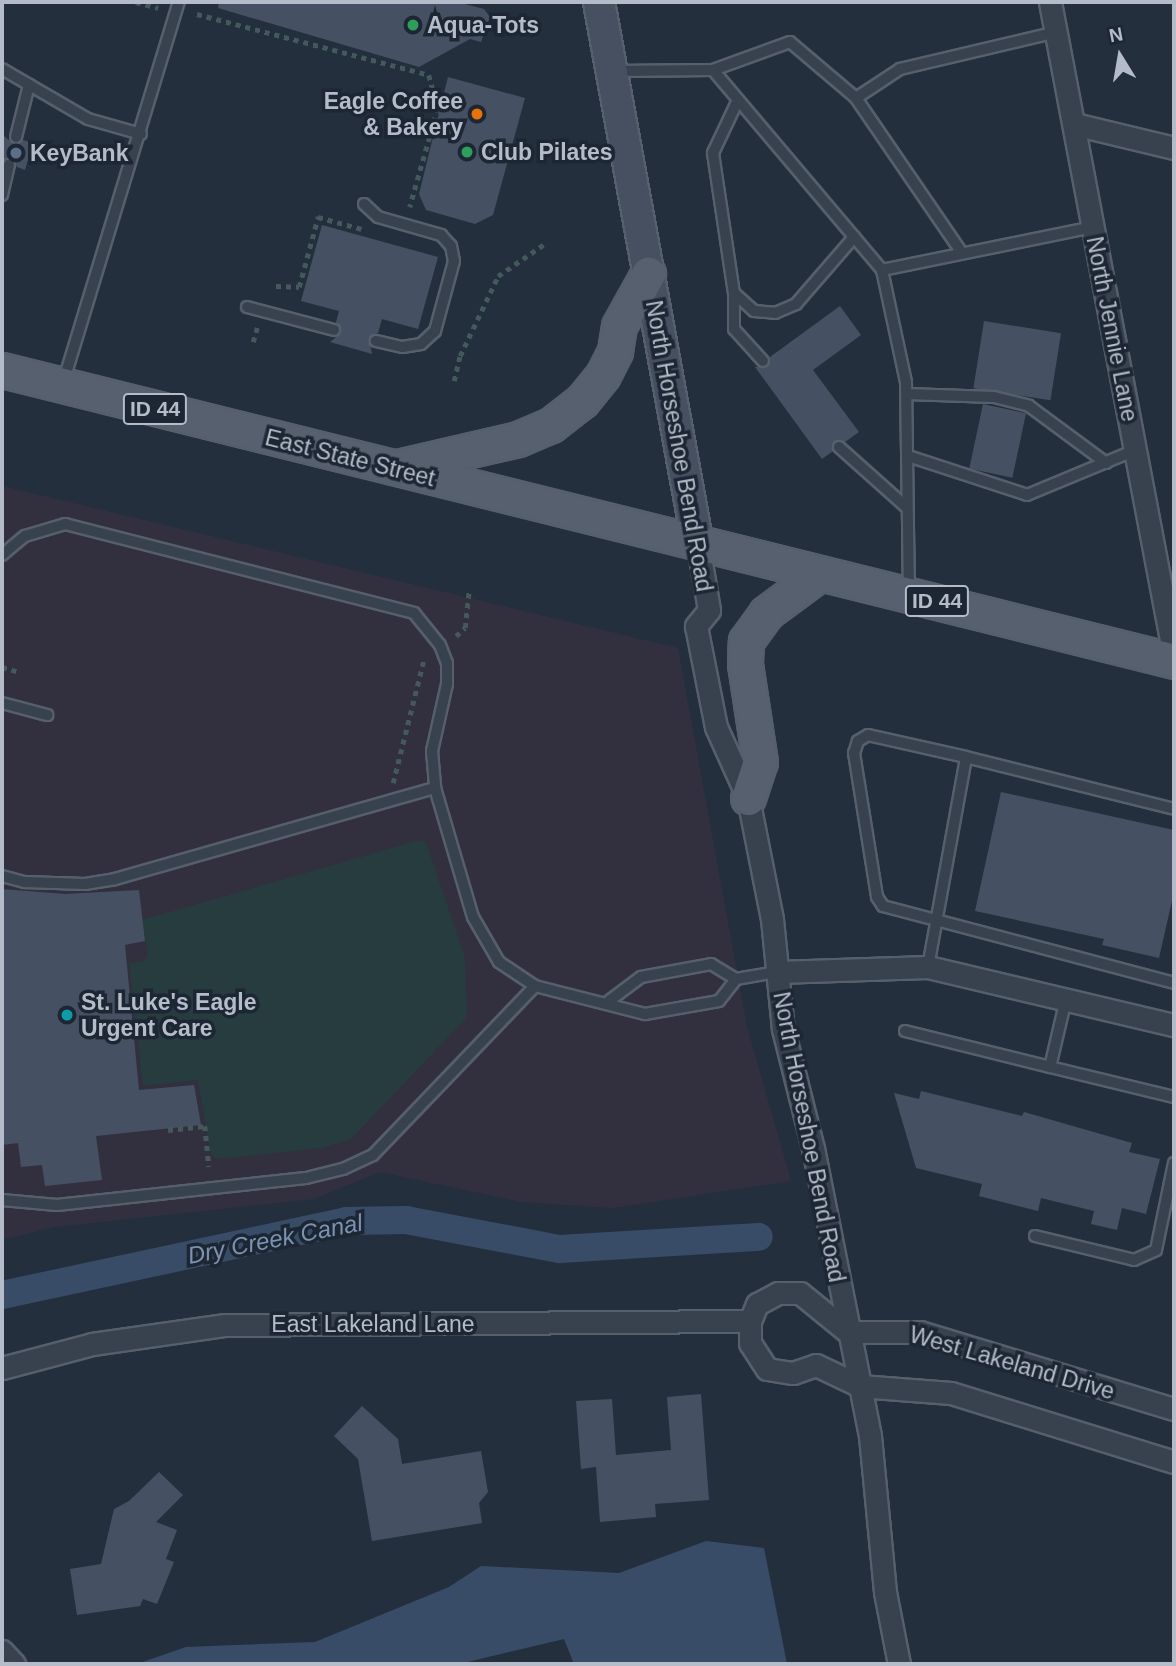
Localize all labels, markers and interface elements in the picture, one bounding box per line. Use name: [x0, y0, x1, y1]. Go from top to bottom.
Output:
place label: Aqua-Tots: [427, 11, 539, 39]
marker: Aqua-Tots: [405, 17, 421, 33]
north arrow: [1085, 21, 1155, 91]
text: N: [1107, 23, 1125, 47]
place label: Eagle Coffee & Bakery: [324, 87, 463, 141]
marker: Eagle Coffee & Bakery: [469, 106, 485, 122]
place label: Club Pilates: [481, 138, 613, 166]
place label: KeyBank: [30, 139, 128, 167]
marker: Club Pilates: [459, 144, 475, 160]
marker: KeyBank: [8, 145, 24, 161]
street label: North Jennie Lane: [1081, 234, 1143, 424]
street label: North Horseshoe Bend Road: [640, 298, 718, 594]
road number: ID 44: [122, 392, 188, 426]
street label: East State Street: [262, 424, 438, 492]
road number: ID 44: [904, 584, 970, 618]
place label: St. Luke's Eagle Urgent Care: [81, 988, 256, 1042]
street label: North Horseshoe Bend Road: [767, 989, 851, 1285]
marker: St. Luke's Eagle Urgent Care: [59, 1007, 75, 1023]
water label: Dry Creek Canal: [185, 1208, 365, 1270]
street label: East Lakeland Lane: [271, 1310, 475, 1338]
street label: West Lakeland Drive: [906, 1321, 1118, 1405]

